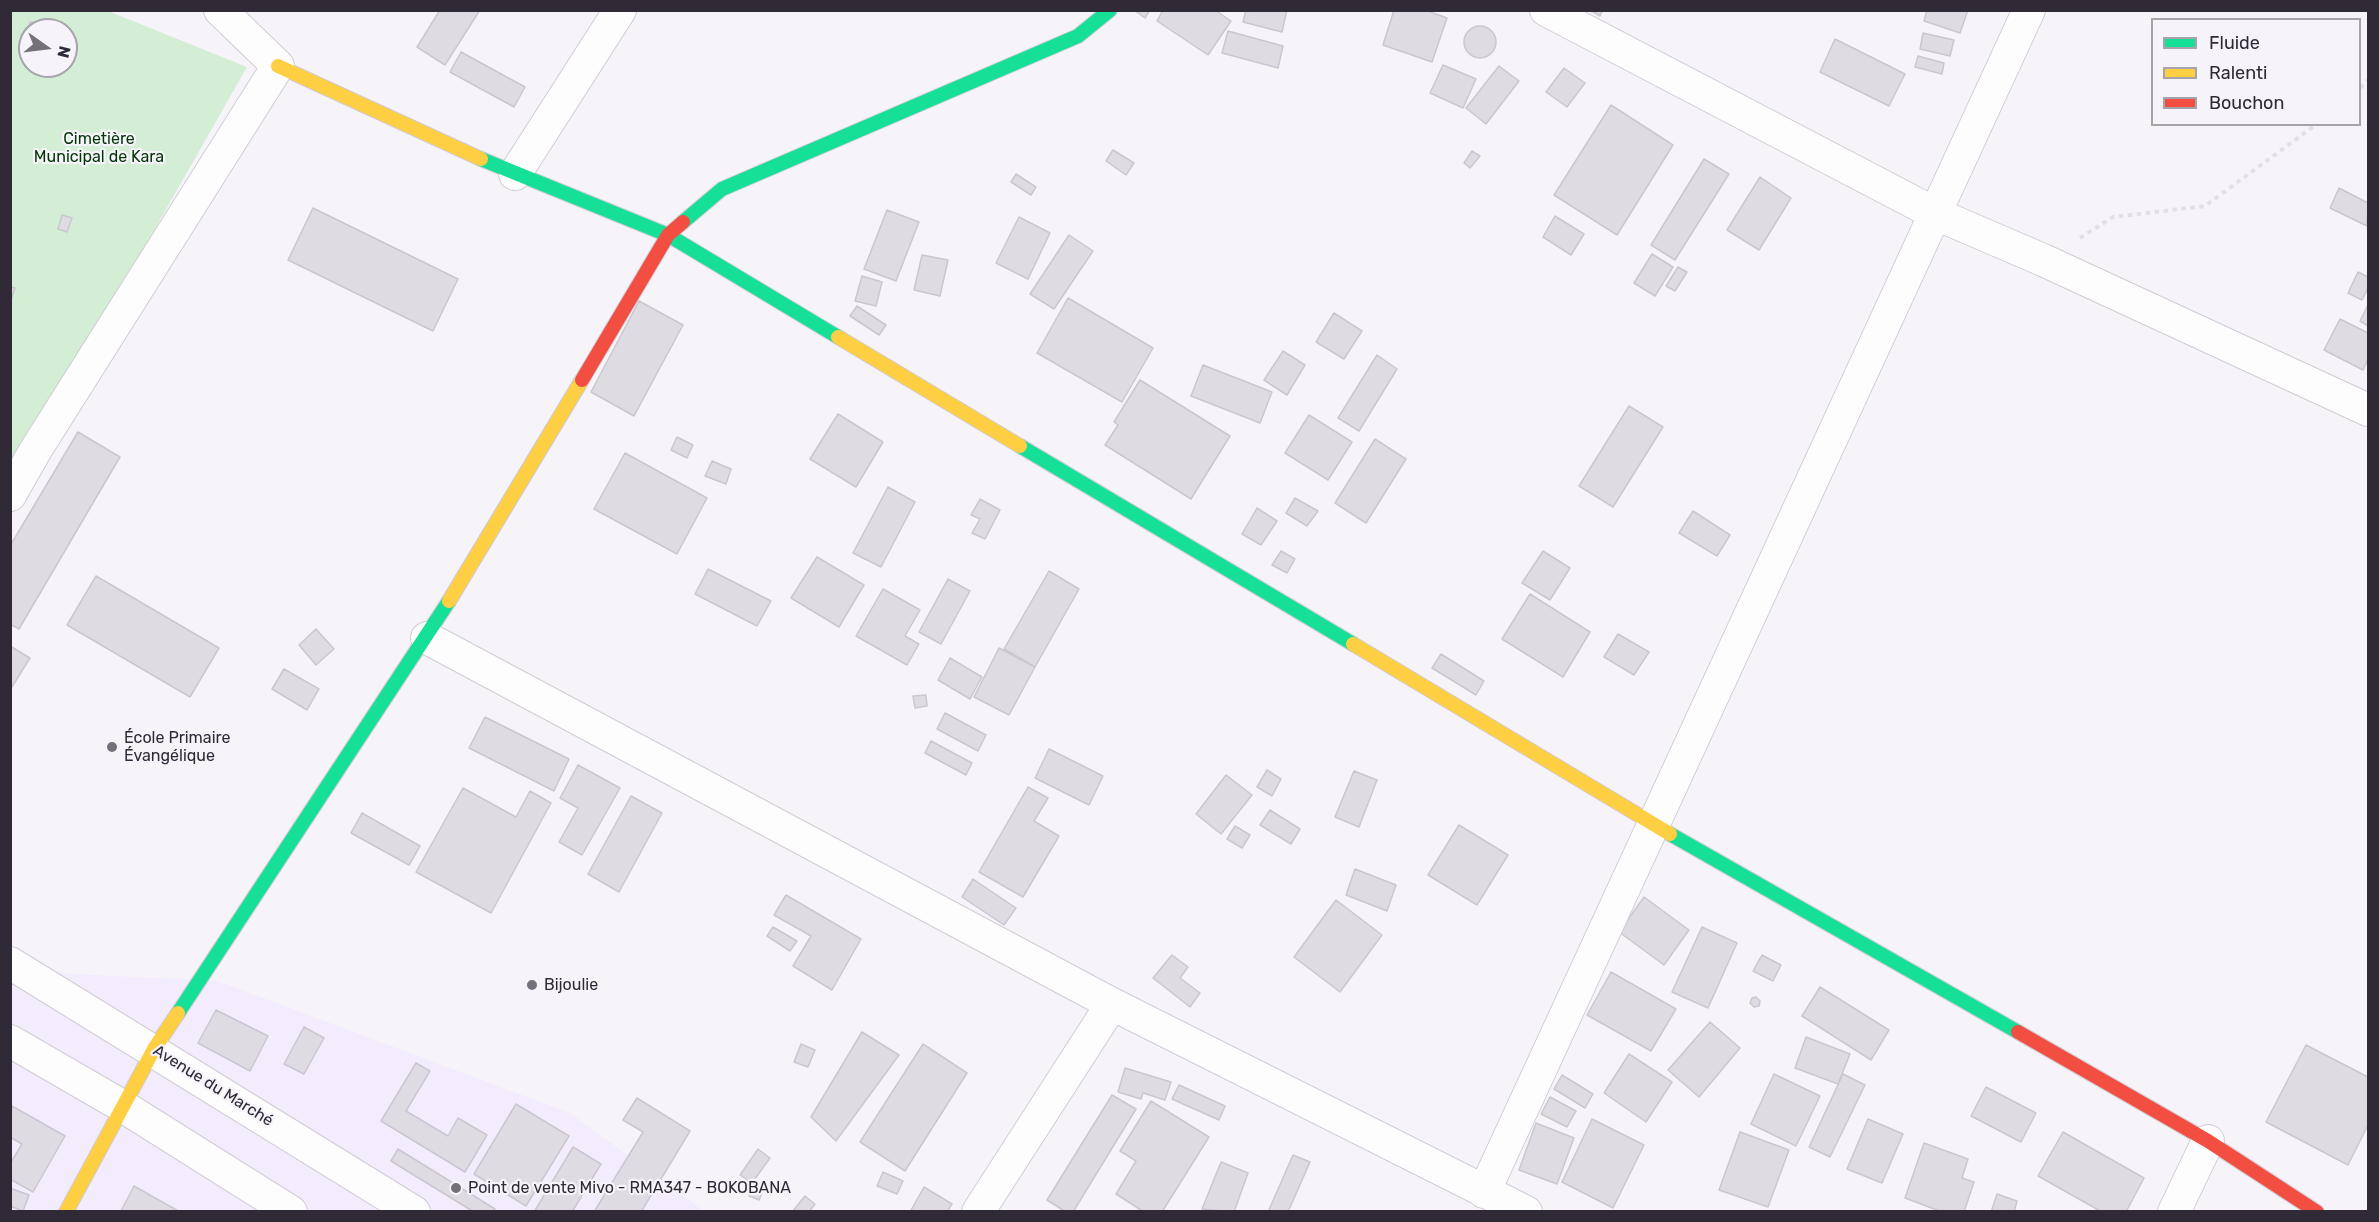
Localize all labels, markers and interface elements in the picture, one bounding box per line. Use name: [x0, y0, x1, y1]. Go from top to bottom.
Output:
north arrow: [18, 18, 78, 78]
legend: [2151, 18, 2361, 126]
text: Fluide: [2209, 32, 2260, 54]
text: N: [53, 44, 75, 60]
text: Ralenti: [2209, 62, 2267, 84]
text: Bouchon: [2209, 92, 2284, 114]
park label: Cimetière Municipal de Kara: [34, 129, 164, 167]
place label: École Primaire Évangélique: [124, 728, 230, 766]
marker: École Primaire Évangélique: [105, 740, 119, 754]
place label: Bijoulie: [544, 975, 598, 995]
marker: Bijoulie: [525, 978, 539, 992]
street label: Avenue du Marché: [149, 1041, 277, 1131]
place label: Point de vente Mivo - RMA347 - BOKOBANA: [468, 1178, 791, 1198]
marker: Point de vente Mivo - RMA347 - BOKOBANA: [449, 1181, 463, 1195]

